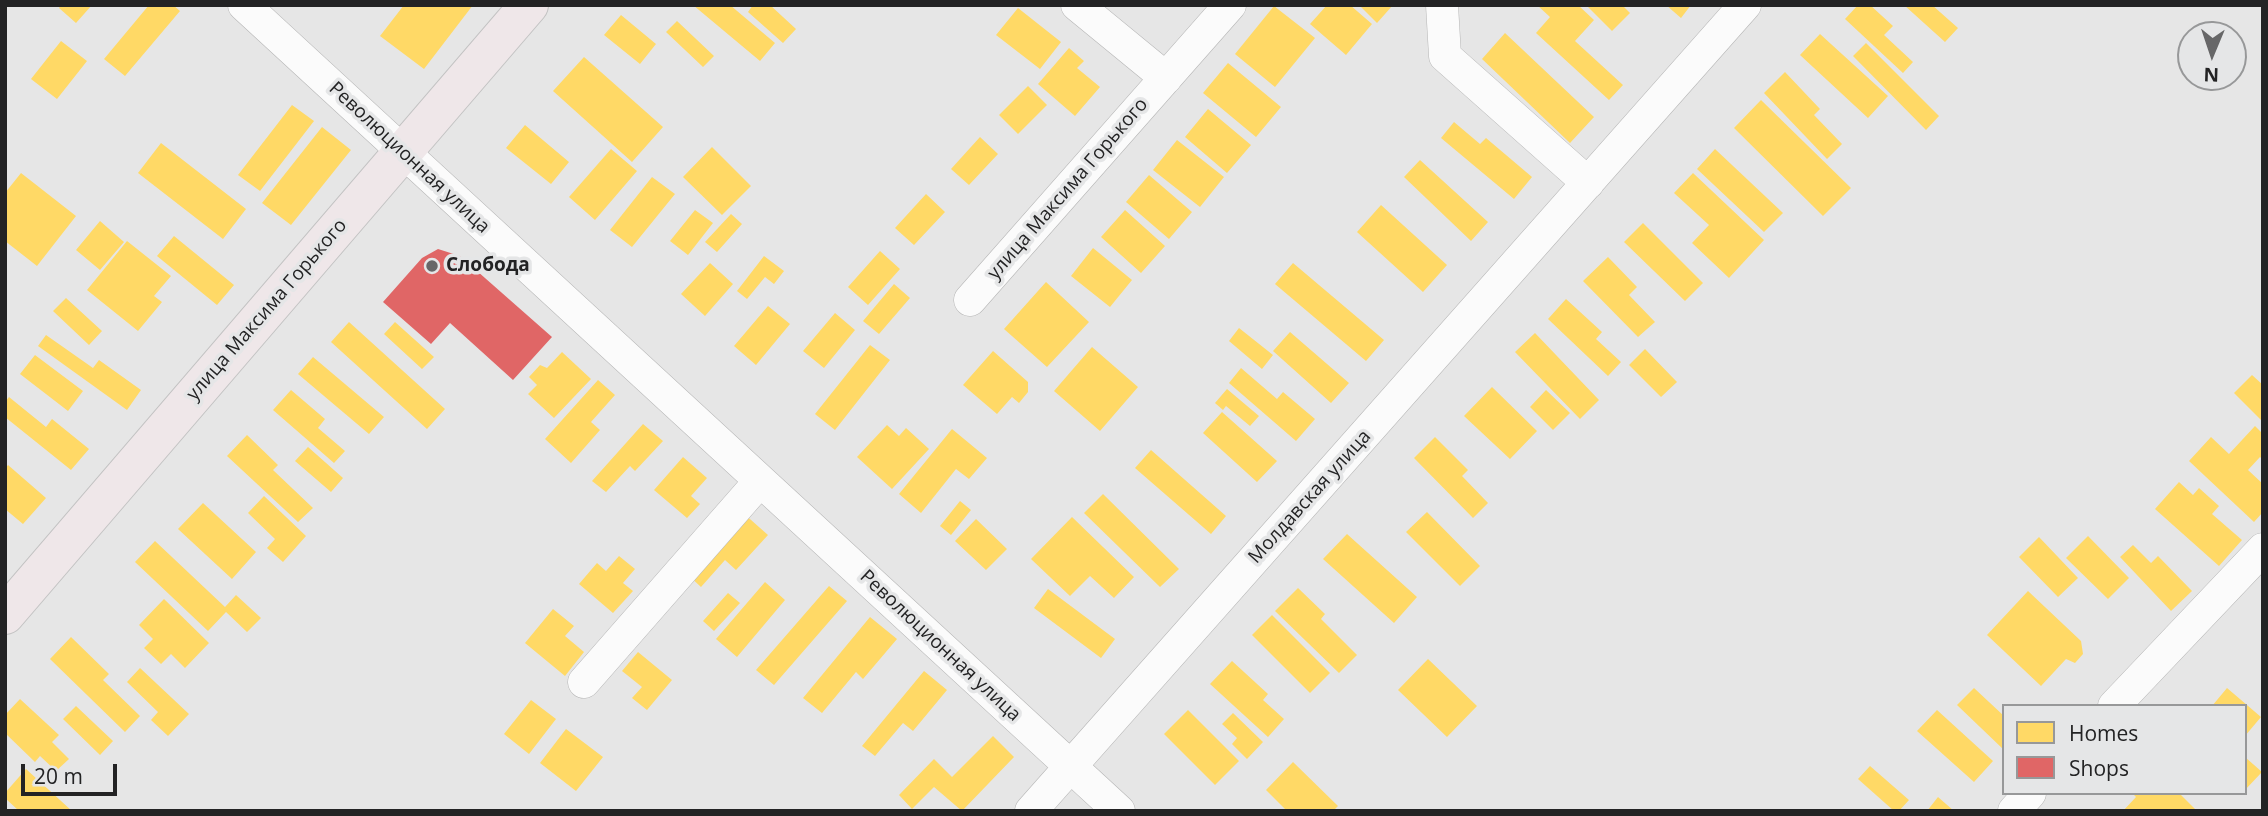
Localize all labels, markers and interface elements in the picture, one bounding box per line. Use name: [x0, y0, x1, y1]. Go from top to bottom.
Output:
north arrow: [2177, 21, 2247, 91]
text: N: [2203, 62, 2220, 88]
street label: Революционная улица: [324, 78, 494, 238]
street label: улица Максима Горького: [983, 94, 1153, 284]
street label: улица Максима Горького: [182, 215, 352, 405]
place label: Слобода: [446, 255, 530, 277]
marker: Слобода: [424, 258, 440, 274]
street label: Молдавская улица: [1244, 426, 1376, 568]
street label: Революционная улица: [855, 566, 1025, 726]
legend: [2002, 704, 2247, 795]
text: Homes: [2069, 719, 2138, 747]
scale bar: [24, 750, 121, 794]
text: Shops: [2069, 754, 2129, 782]
text: 20 m: [34, 762, 83, 790]

